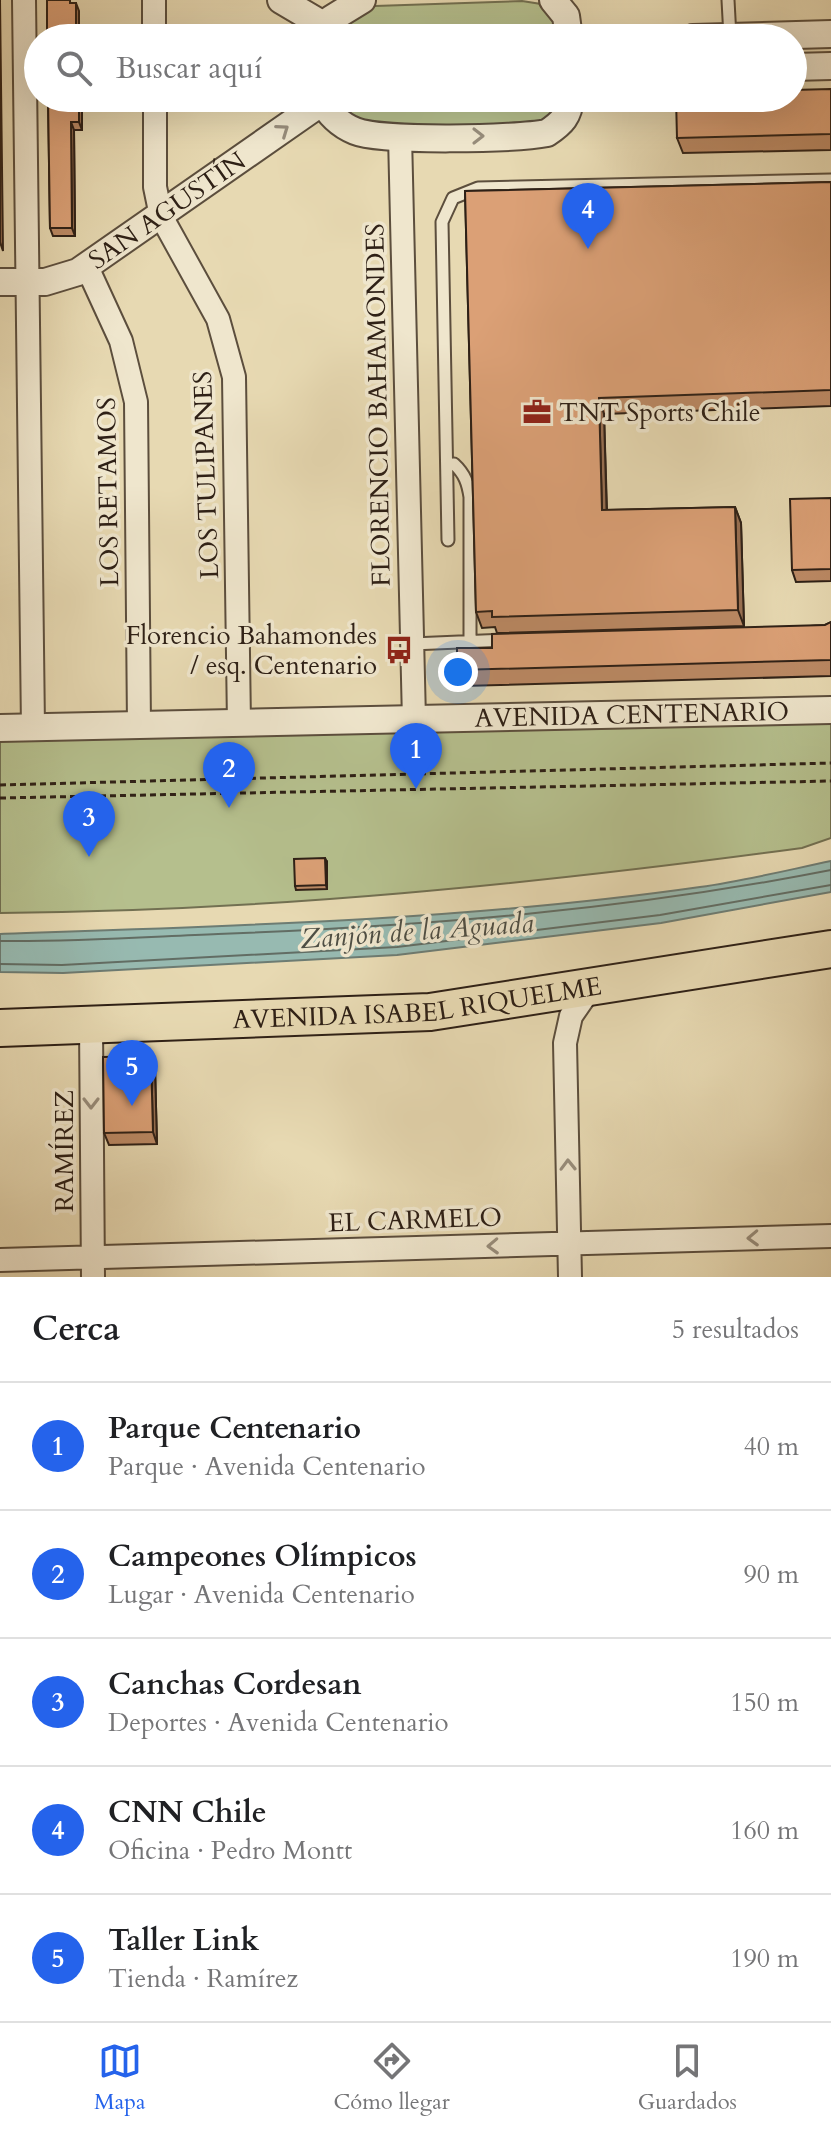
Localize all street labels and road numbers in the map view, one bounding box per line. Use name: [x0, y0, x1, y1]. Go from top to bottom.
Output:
street label: SAN AGUSTÍN: [81, 143, 253, 277]
street label: FLORENCIO BAHAMONDES: [357, 223, 399, 587]
street label: LOS TULIPANES: [185, 370, 227, 580]
street label: LOS RETAMOS: [89, 397, 127, 587]
street label: AVENIDA CENTENARIO: [474, 693, 790, 735]
street label: AVENIDA ISABEL RIQUELME: [232, 968, 604, 1037]
street label: RAMÍREZ: [47, 1090, 82, 1212]
street label: EL CARMELO: [327, 1199, 503, 1241]

